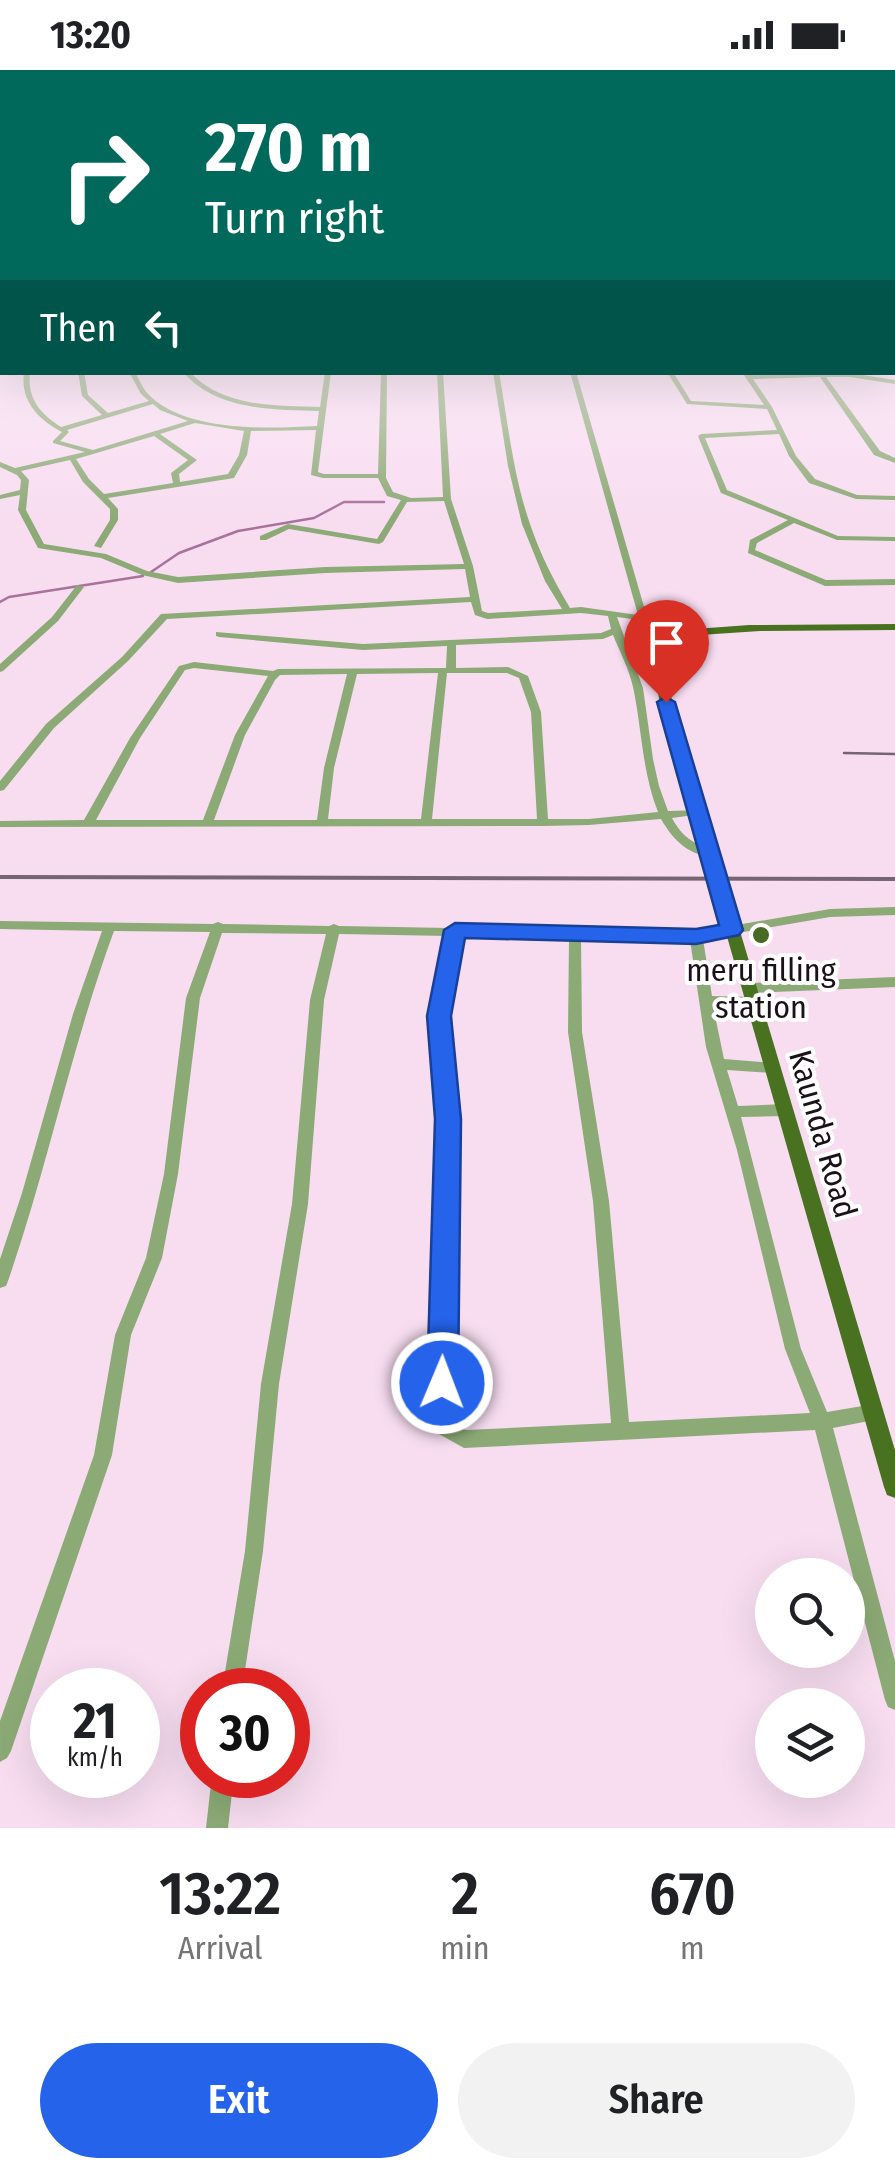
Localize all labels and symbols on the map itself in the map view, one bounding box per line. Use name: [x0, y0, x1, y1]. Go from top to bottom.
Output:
pin: [624, 600, 709, 703]
marker: meru filling station: [750, 924, 772, 946]
place label: meru filling station: [686, 951, 836, 1026]
street label: Kaunda Road: [781, 1046, 865, 1222]
position arrow: [390, 1331, 494, 1435]
speed limit sign: 30: [180, 1668, 310, 1798]

